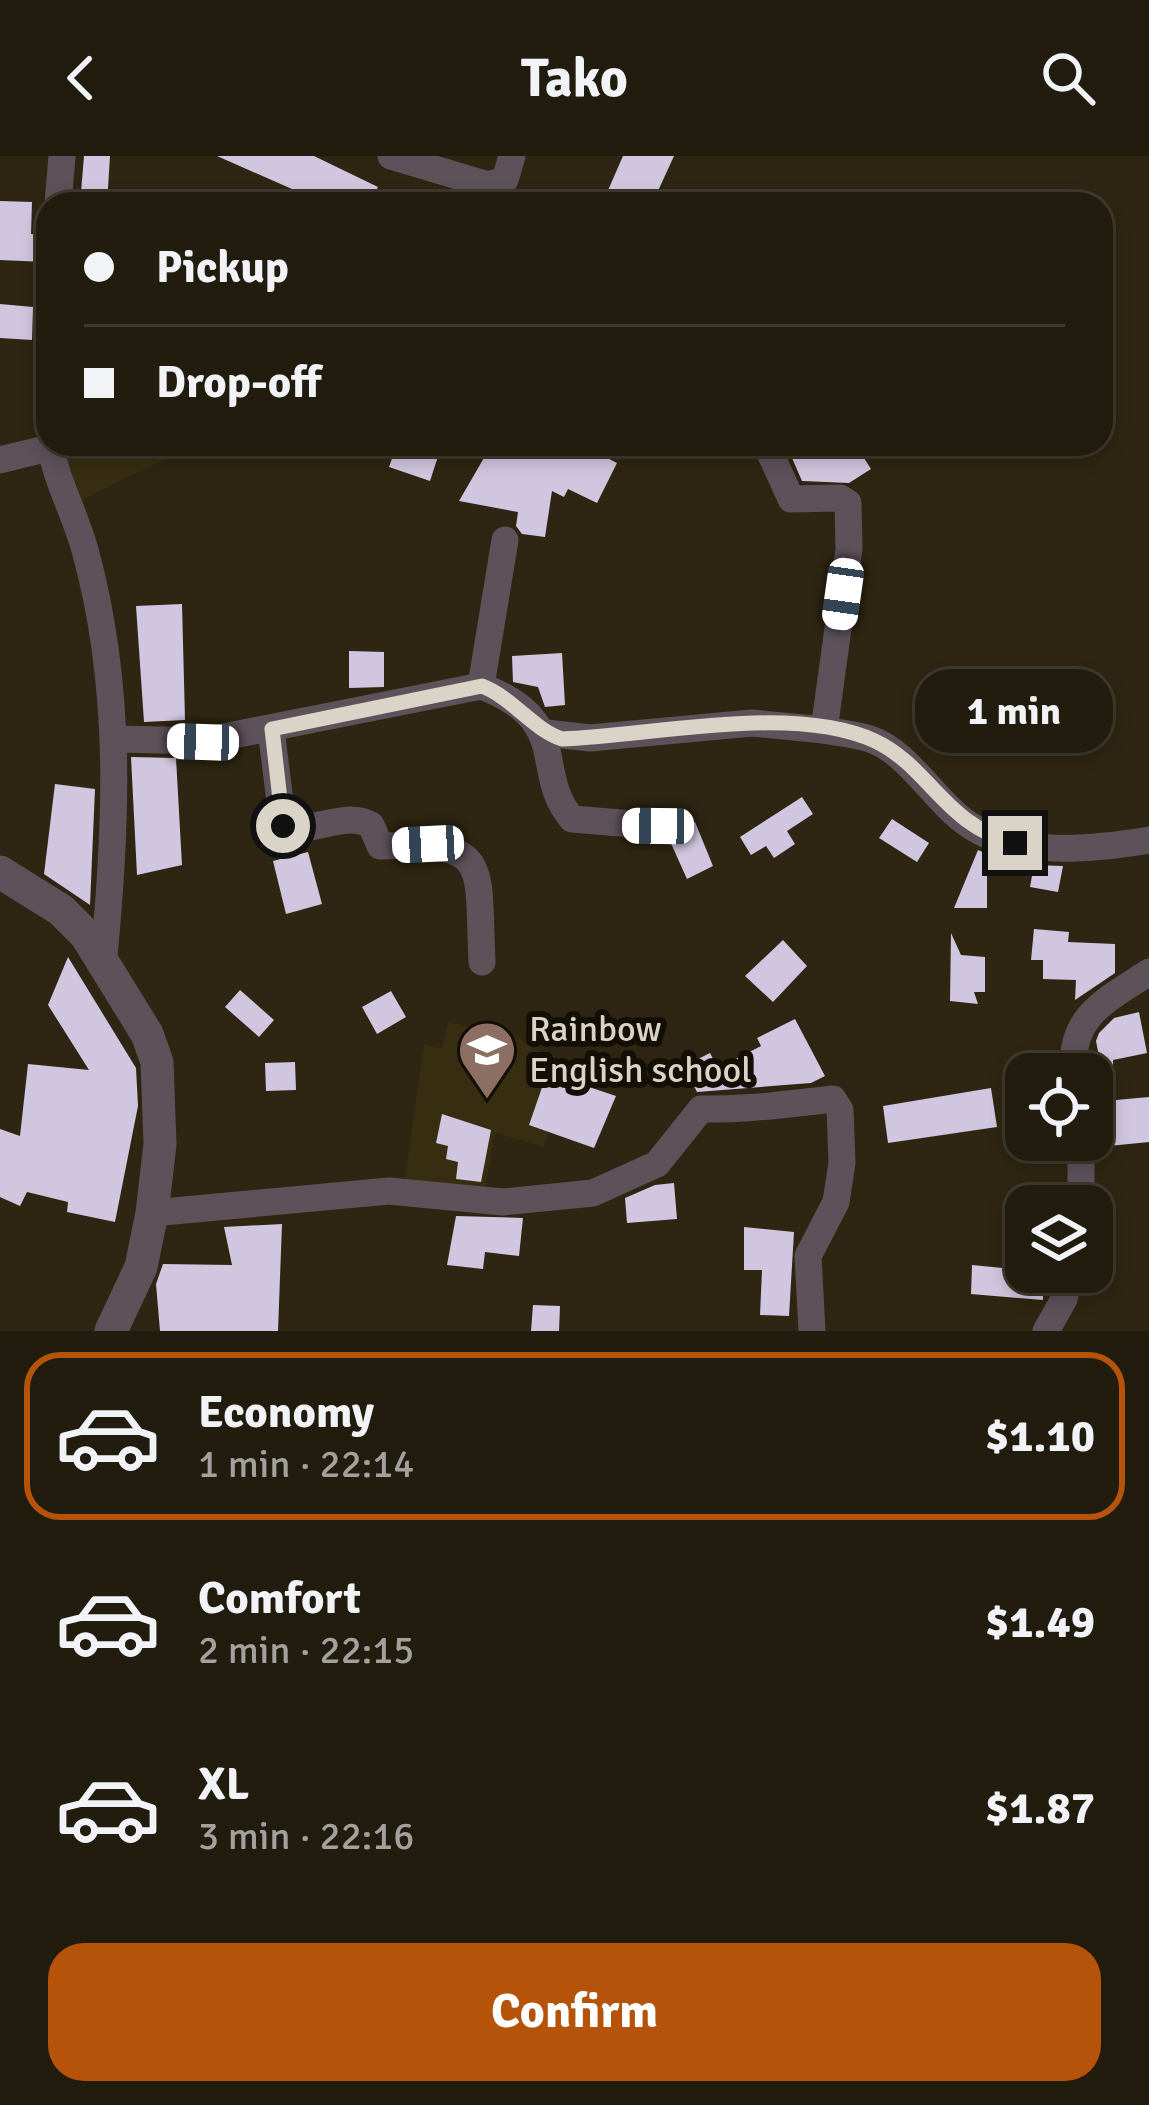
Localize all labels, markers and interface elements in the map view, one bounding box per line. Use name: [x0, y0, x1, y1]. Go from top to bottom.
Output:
icon: back: [48, 45, 114, 111]
text: Tako: [521, 45, 628, 112]
icon: search: [1035, 45, 1101, 111]
text: Pickup: [156, 240, 289, 295]
text: Drop-off: [156, 355, 321, 410]
car: [820, 556, 866, 632]
callout: 1 min: [916, 669, 1114, 753]
text: 1 min: [967, 687, 1061, 735]
car: [166, 723, 240, 761]
route start: [256, 799, 310, 853]
car: [622, 807, 694, 845]
route end: [988, 816, 1042, 870]
car: [391, 824, 465, 864]
place label: Rainbow English school: [529, 1007, 752, 1093]
school or university icon: Rainbow English school: [456, 1019, 518, 1101]
map controls: [1005, 1053, 1113, 1293]
button: locate: [1005, 1053, 1113, 1161]
button: layers: [1005, 1185, 1113, 1293]
icon: car: [54, 1382, 162, 1490]
text: Economy: [198, 1385, 374, 1440]
text: $1.10: [985, 1409, 1095, 1464]
text: 1 min · 22:14: [198, 1440, 414, 1488]
icon: car: [54, 1568, 162, 1676]
text: Comfort: [198, 1571, 361, 1626]
text: $1.49: [985, 1595, 1095, 1650]
text: 2 min · 22:15: [198, 1626, 414, 1674]
icon: car: [54, 1754, 162, 1862]
text: XL: [198, 1757, 249, 1812]
text: $1.87: [985, 1781, 1095, 1836]
text: 3 min · 22:16: [198, 1812, 414, 1860]
button: Confirm: [48, 1943, 1101, 2081]

